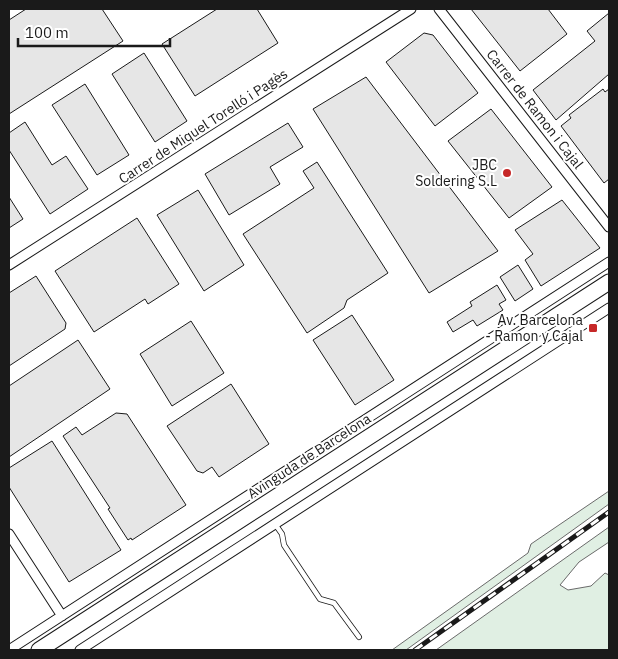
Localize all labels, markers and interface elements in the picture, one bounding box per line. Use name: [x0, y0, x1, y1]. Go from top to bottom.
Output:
scale bar: [18, 15, 170, 47]
text: 100 m: [25, 23, 69, 42]
street label: Carrer de Ramon i Cajal: [483, 46, 587, 173]
street label: Carrer de Miquel Torelló i Pagès: [115, 64, 291, 188]
place label: JBC Soldering S.L: [415, 156, 497, 190]
marker: JBC Soldering S.L: [501, 167, 513, 179]
place label: Av. Barcelona - Ramon y Cajal: [485, 311, 584, 345]
marker: Av. Barcelona - Ramon y Cajal: [587, 322, 599, 334]
street label: Avinguda de Barcelona: [244, 409, 375, 503]

